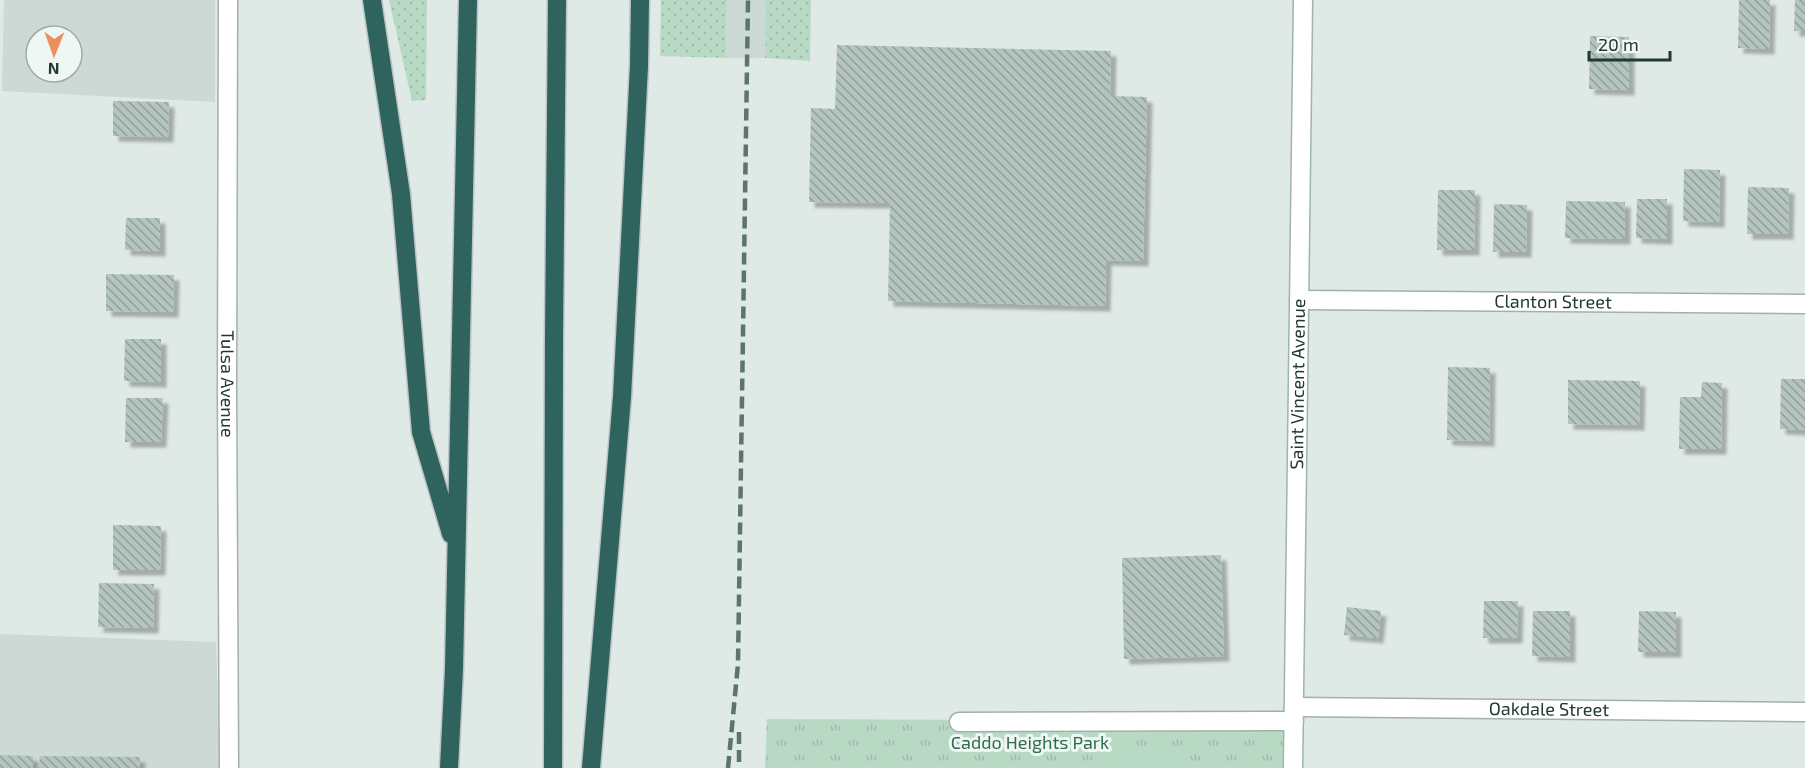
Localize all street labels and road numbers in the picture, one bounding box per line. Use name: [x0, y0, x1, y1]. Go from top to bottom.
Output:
street label: Clanton Street: [1494, 290, 1612, 312]
street label: Saint Vincent Avenue: [1285, 298, 1309, 470]
street label: Tulsa Avenue: [217, 330, 239, 438]
street label: Oakdale Street: [1489, 697, 1609, 720]

